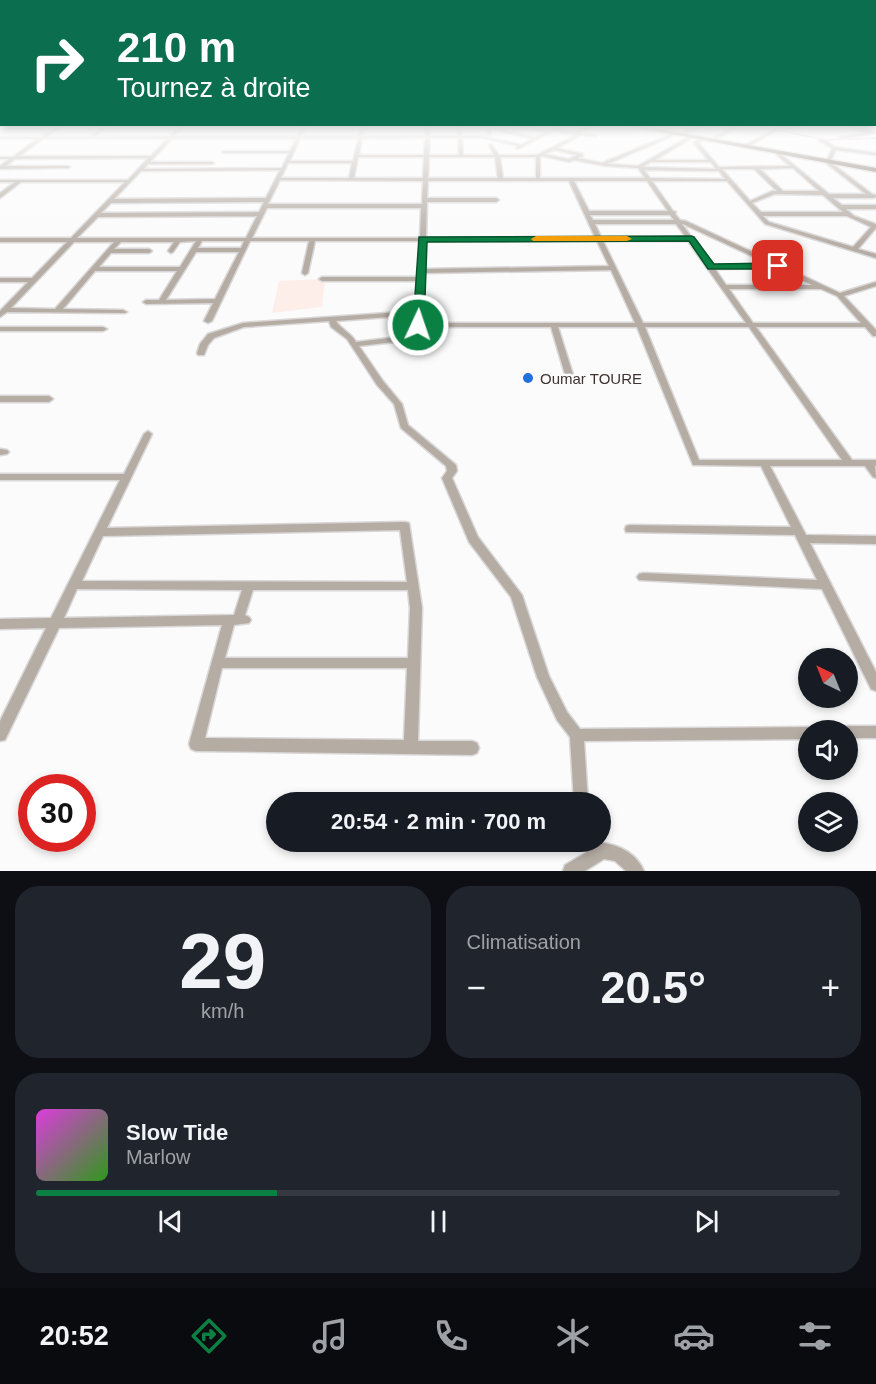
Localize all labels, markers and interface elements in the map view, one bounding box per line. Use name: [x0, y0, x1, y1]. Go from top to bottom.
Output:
icon: right: [18, 24, 96, 102]
text: 210 m: [117, 24, 236, 71]
text: Tournez à droite: [117, 73, 311, 103]
pin: [752, 240, 803, 291]
icon: arrive: [761, 249, 794, 282]
position arrow: [386, 293, 450, 357]
place label: Oumar TOURE: [540, 370, 642, 387]
marker: Oumar TOURE: [521, 371, 535, 385]
north arrow: [798, 648, 858, 708]
map controls: [798, 648, 858, 852]
button: sound: [798, 720, 858, 780]
speed limit sign: 30: [18, 774, 96, 852]
button: layers: [798, 792, 858, 852]
text: 20:54 · 2 min · 700 m: [331, 809, 546, 834]
text: 29: [179, 917, 266, 1005]
text: Climatisation: [467, 931, 581, 953]
text: 20.5°: [600, 962, 706, 1013]
text: −: [467, 969, 486, 1006]
text: +: [821, 969, 840, 1006]
text: km/h: [201, 1000, 244, 1022]
text: Slow Tide: [126, 1120, 228, 1145]
text: Marlow: [126, 1146, 190, 1168]
icon: previous: [154, 1205, 187, 1238]
icon: pause: [422, 1205, 455, 1238]
icon: next: [690, 1205, 723, 1238]
icon: directions: [188, 1315, 230, 1357]
icon: music: [309, 1315, 351, 1357]
icon: phone: [430, 1315, 472, 1357]
icon: climate: [552, 1315, 594, 1357]
icon: car: [673, 1315, 715, 1357]
icon: filters: [794, 1315, 836, 1357]
text: 20:52: [40, 1321, 109, 1351]

